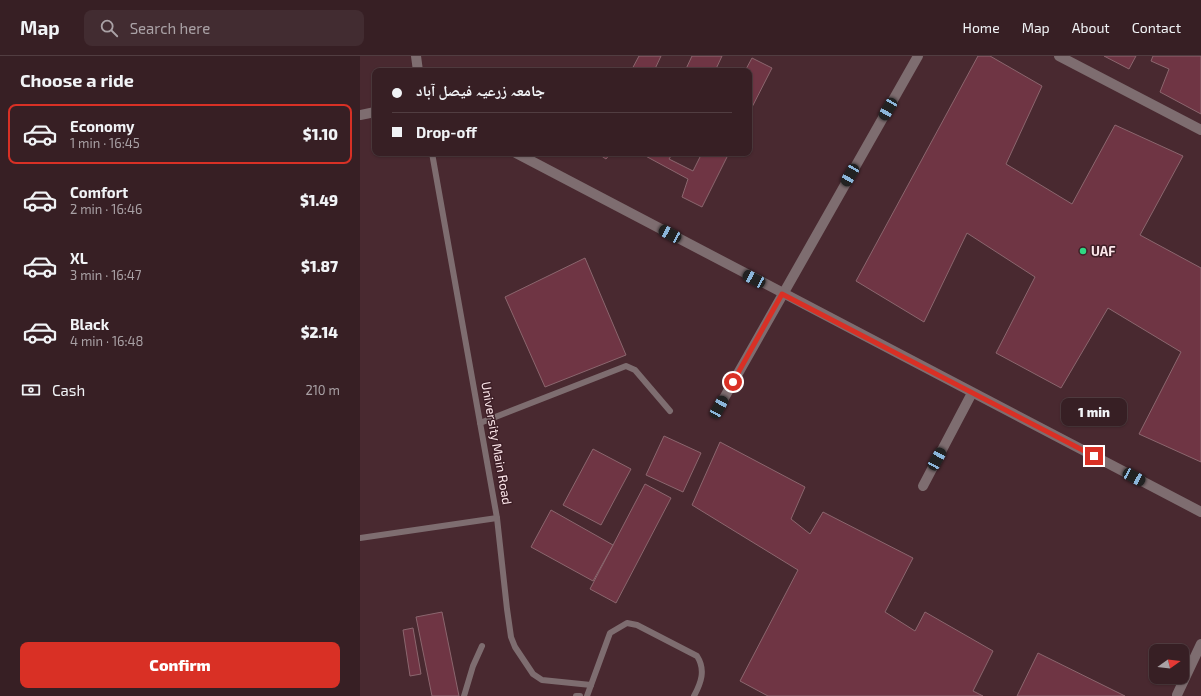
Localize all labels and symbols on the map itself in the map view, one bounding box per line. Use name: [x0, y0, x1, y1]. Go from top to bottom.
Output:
car: [877, 96, 899, 122]
car: [839, 162, 861, 188]
car: [657, 223, 683, 245]
place label: UAF: [1091, 243, 1116, 259]
marker: UAF: [1078, 246, 1088, 256]
car: [741, 268, 767, 290]
route start: [724, 373, 742, 391]
street label: University Main Road: [478, 380, 516, 506]
car: [708, 394, 730, 420]
callout: 1 min: [1061, 398, 1127, 426]
car: [926, 446, 948, 472]
route end: [1085, 447, 1103, 465]
car: [1121, 466, 1147, 488]
north arrow: [1149, 644, 1189, 684]

